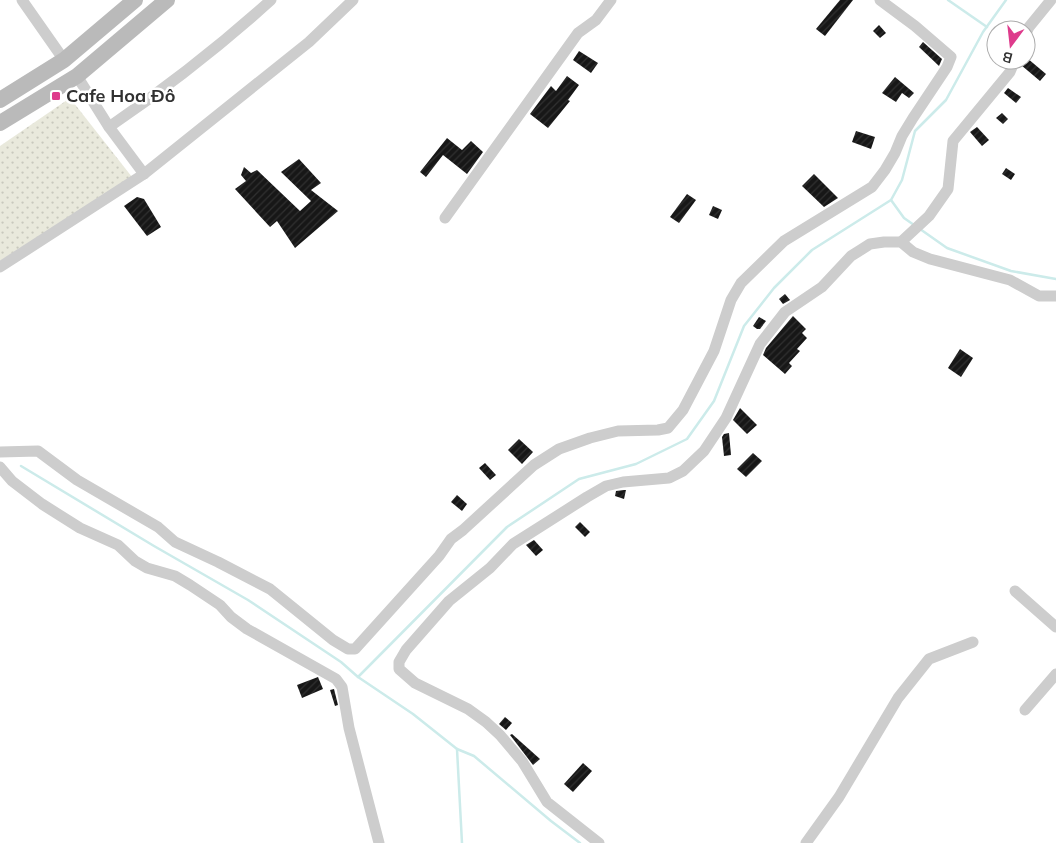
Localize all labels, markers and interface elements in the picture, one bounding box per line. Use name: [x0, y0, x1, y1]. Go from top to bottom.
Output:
north arrow: [986, 20, 1036, 70]
text: B: [1000, 48, 1015, 68]
place label: Cafe Hoa Đô: [66, 84, 175, 107]
marker: Cafe Hoa Đô: [50, 90, 62, 102]

